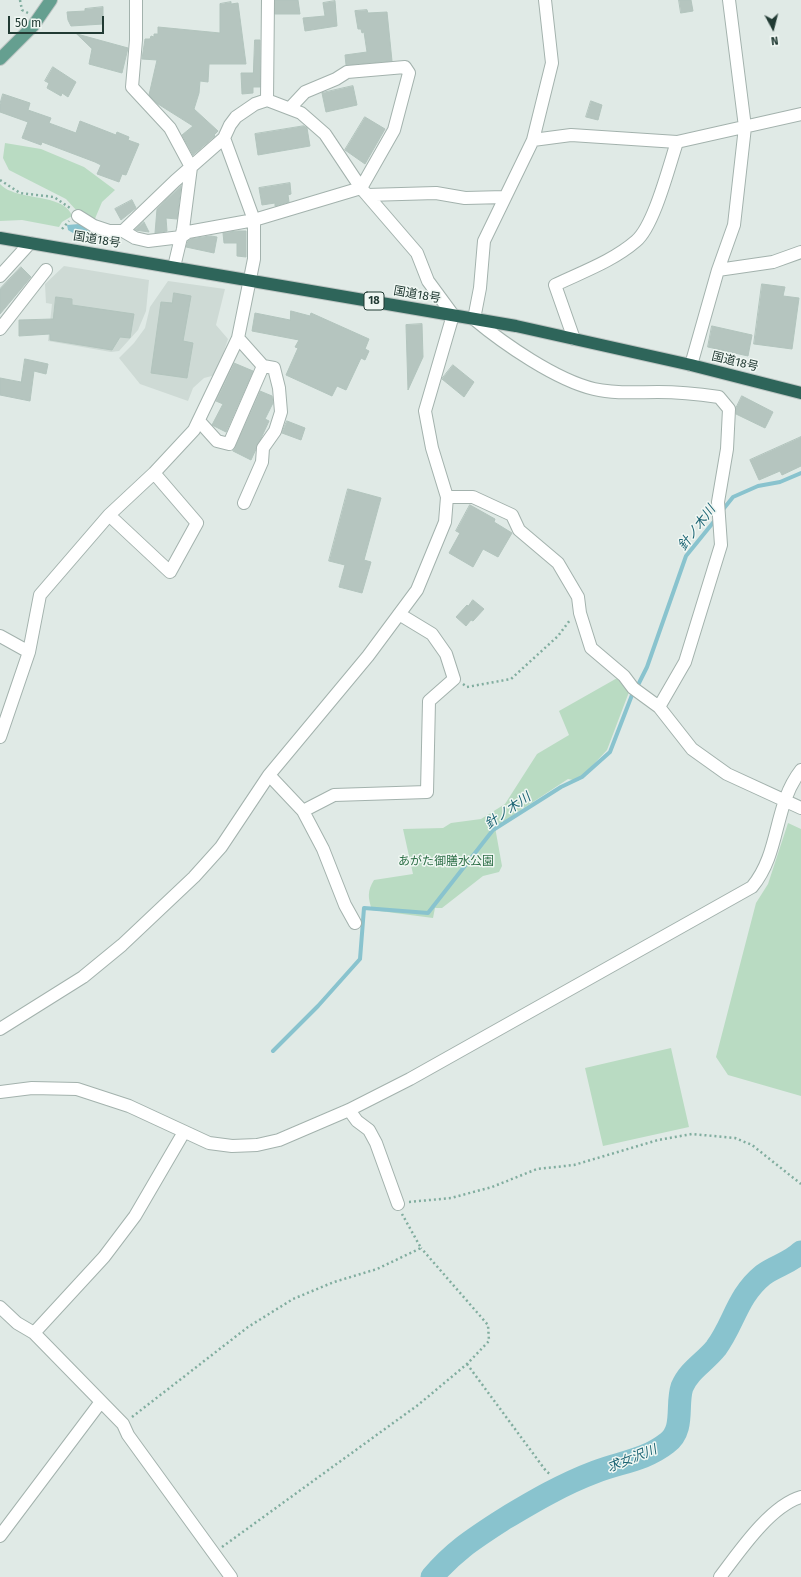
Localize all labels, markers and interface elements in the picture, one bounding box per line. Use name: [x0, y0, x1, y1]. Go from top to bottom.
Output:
scale bar: [10, 8, 106, 34]
north arrow: [753, 8, 793, 48]
text: 50 m: [15, 16, 41, 30]
text: N: [770, 34, 779, 47]
street label: 国道18号: [72, 229, 122, 251]
street label: 国道18号: [392, 284, 442, 306]
road number: 18: [364, 292, 384, 310]
street label: 国道18号: [710, 349, 760, 375]
water label: 針ノ木川: [675, 503, 719, 553]
water label: 針ノ木川: [482, 790, 534, 832]
park label: あがた御膳水公園: [398, 855, 494, 869]
water label: 求女沢川: [605, 1442, 659, 1476]

